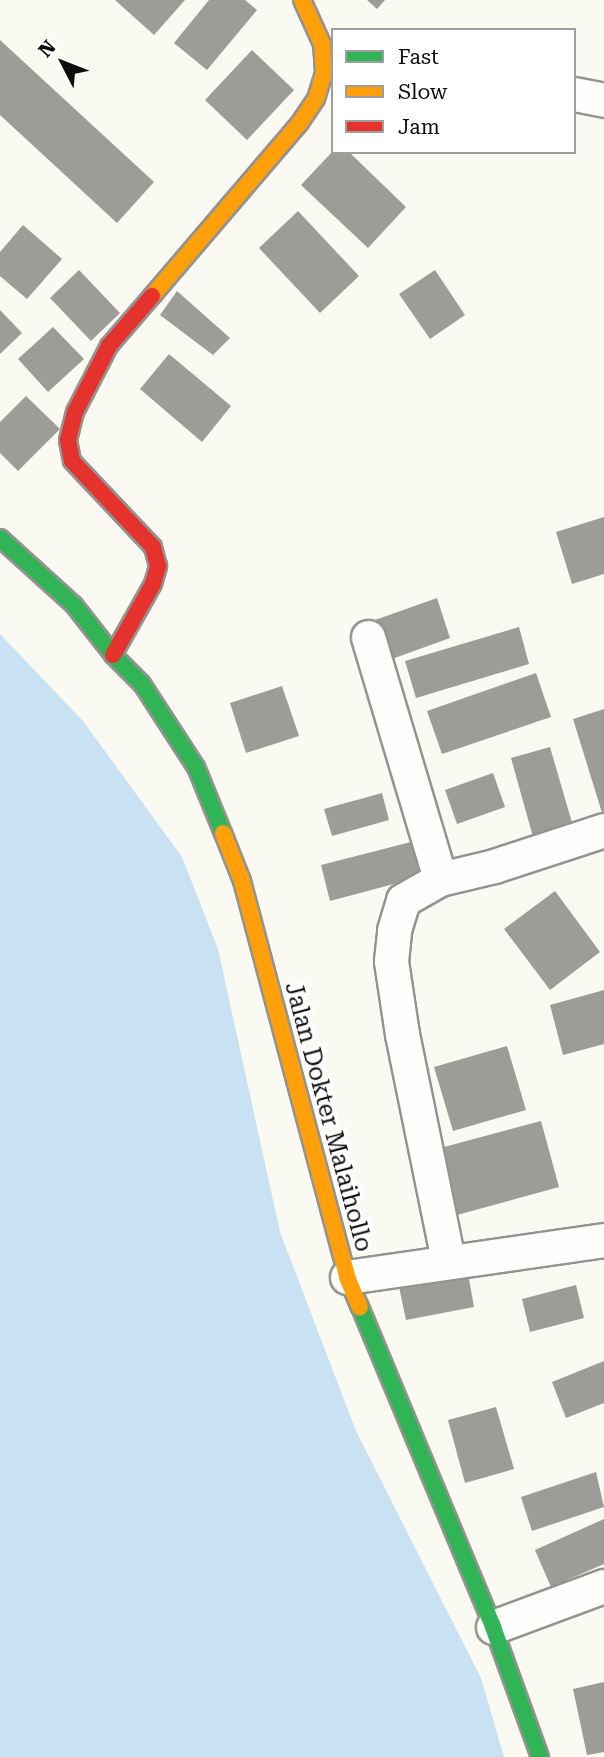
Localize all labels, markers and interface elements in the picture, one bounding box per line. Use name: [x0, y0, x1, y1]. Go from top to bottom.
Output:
north arrow: [28, 28, 98, 98]
legend: [331, 28, 576, 154]
text: N: [34, 35, 60, 62]
text: Fast: [398, 45, 439, 69]
text: Slow: [398, 80, 447, 104]
text: Jam: [398, 115, 440, 139]
street label: Jalan Dokter Malaihollo: [278, 979, 378, 1255]

